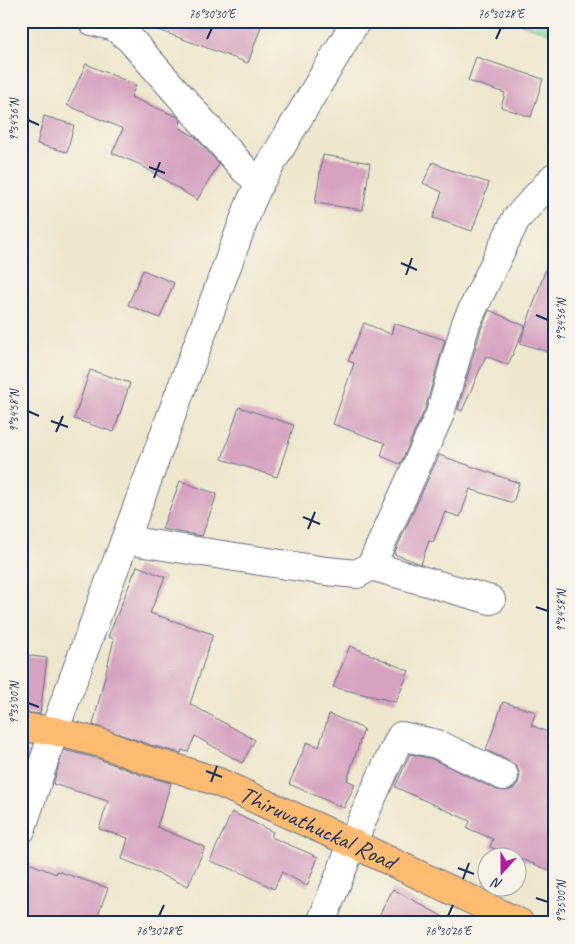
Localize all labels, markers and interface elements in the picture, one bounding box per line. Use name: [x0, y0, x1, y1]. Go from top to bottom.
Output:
text: 76°30'30"E: [189, 6, 237, 22]
text: 76°30'28"E: [478, 6, 526, 22]
text: 9°34'56"N: [6, 97, 22, 141]
text: 9°34'56"N: [553, 297, 569, 341]
text: 9°34'58"N: [6, 388, 22, 432]
text: 9°34'58"N: [553, 588, 569, 632]
text: 9°35'00"N: [6, 680, 22, 724]
street label: Thiruvathuckal Road: [235, 779, 404, 878]
north arrow: [478, 846, 528, 896]
text: N: [488, 873, 505, 893]
text: 9°35'00"N: [553, 879, 569, 923]
text: 76°30'28"E: [136, 923, 184, 939]
text: 76°30'26"E: [425, 923, 473, 939]

